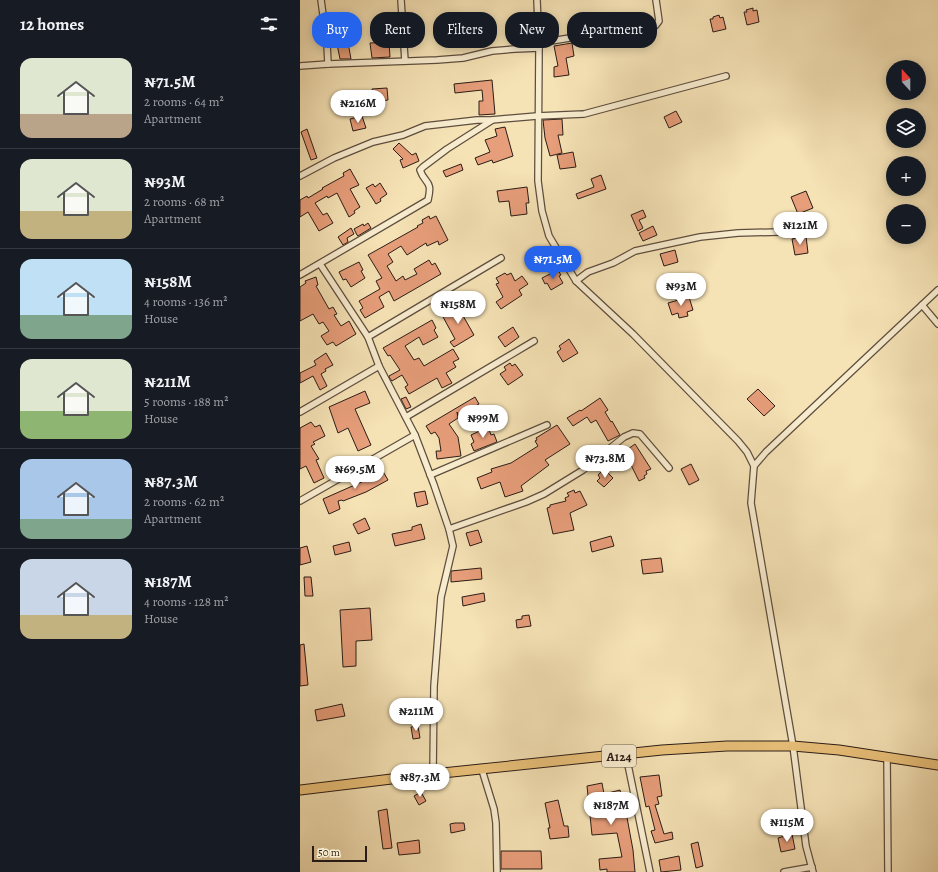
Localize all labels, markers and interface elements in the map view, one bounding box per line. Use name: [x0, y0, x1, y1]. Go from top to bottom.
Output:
chip: Buy: [312, 12, 362, 48]
chip: Rent: [370, 12, 425, 48]
chip: Filters: [433, 12, 497, 48]
chip: New: [505, 12, 559, 48]
chip: Apartment: [567, 12, 657, 48]
text: 12 homes: [20, 13, 84, 36]
icon: filters: [258, 13, 280, 35]
north arrow: [886, 60, 926, 100]
map controls: [886, 60, 926, 244]
text: ₦71.5M: [144, 70, 196, 93]
icon: home: [52, 74, 100, 122]
pin: ₦216M: [330, 90, 386, 124]
text: 2 rooms · 64 m²: [144, 93, 224, 110]
text: ₦216M: [339, 94, 377, 111]
button: layers: [886, 108, 926, 148]
text: Apartment: [144, 110, 202, 127]
button: +: [886, 156, 926, 196]
text: ₦93M: [144, 170, 185, 193]
icon: home: [52, 175, 100, 223]
text: 2 rooms · 68 m²: [144, 193, 224, 210]
button: −: [886, 204, 926, 244]
text: Apartment: [144, 210, 202, 227]
pin: ₦121M: [772, 212, 828, 246]
text: ₦121M: [782, 216, 818, 233]
pin: ₦71.5M: [520, 246, 586, 280]
text: ₦71.5M: [533, 250, 573, 267]
text: ₦158M: [144, 270, 192, 293]
pin: ₦93M: [657, 273, 705, 307]
icon: home: [52, 275, 100, 323]
text: ₦93M: [665, 277, 697, 294]
pin: ₦158M: [430, 291, 486, 325]
text: 4 rooms · 136 m²: [144, 293, 228, 310]
text: ₦158M: [440, 295, 476, 312]
text: House: [144, 310, 178, 327]
text: ₦211M: [144, 370, 191, 393]
icon: home: [52, 375, 100, 423]
text: 5 rooms · 188 m²: [144, 393, 228, 410]
pin: ₦99M: [459, 405, 507, 439]
text: ₦99M: [467, 409, 499, 426]
text: House: [144, 410, 178, 427]
pin: ₦73.8M: [572, 445, 638, 479]
text: ₦73.8M: [584, 449, 626, 466]
pin: ₦69.5M: [322, 456, 388, 490]
text: ₦69.5M: [334, 460, 376, 477]
text: ₦87.3M: [144, 470, 198, 493]
icon: home: [52, 475, 100, 523]
text: 2 rooms · 62 m²: [144, 493, 224, 510]
text: Apartment: [144, 510, 202, 527]
text: ₦187M: [144, 570, 192, 593]
icon: home: [52, 575, 100, 623]
text: 4 rooms · 128 m²: [144, 593, 229, 610]
text: House: [144, 610, 178, 627]
pin: ₦211M: [388, 698, 444, 732]
text: ₦211M: [398, 702, 434, 719]
road number: A124: [602, 745, 636, 767]
pin: ₦87.3M: [387, 764, 453, 798]
text: ₦87.3M: [399, 768, 441, 785]
pin: ₦187M: [583, 792, 639, 826]
text: ₦187M: [593, 796, 629, 813]
pin: ₦115M: [759, 809, 815, 843]
text: ₦115M: [770, 813, 804, 830]
scale bar: [312, 844, 367, 863]
text: 50 m: [318, 845, 340, 860]

